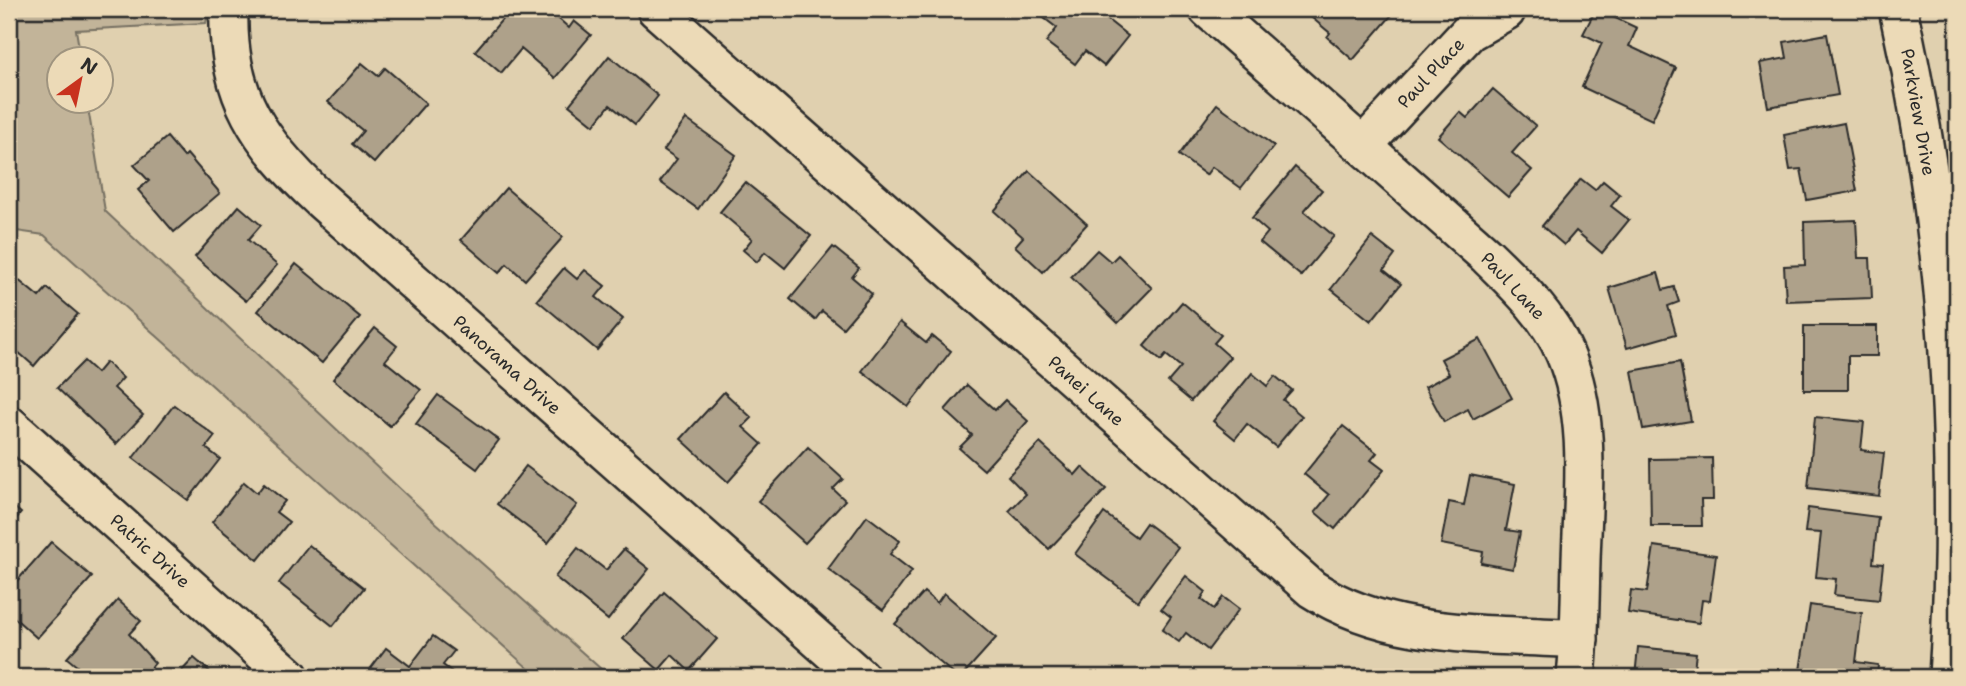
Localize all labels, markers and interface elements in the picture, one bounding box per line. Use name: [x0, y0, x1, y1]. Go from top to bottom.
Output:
street label: Paul Place: [1392, 32, 1470, 114]
north arrow: [46, 46, 116, 116]
street label: Parkview Drive: [1895, 47, 1941, 177]
text: N: [76, 52, 102, 81]
street label: Paul Lane: [1475, 247, 1551, 325]
street label: Panorama Drive: [448, 310, 566, 420]
street label: Panei Lane: [1043, 350, 1129, 432]
street label: Patric Drive: [105, 509, 195, 593]

